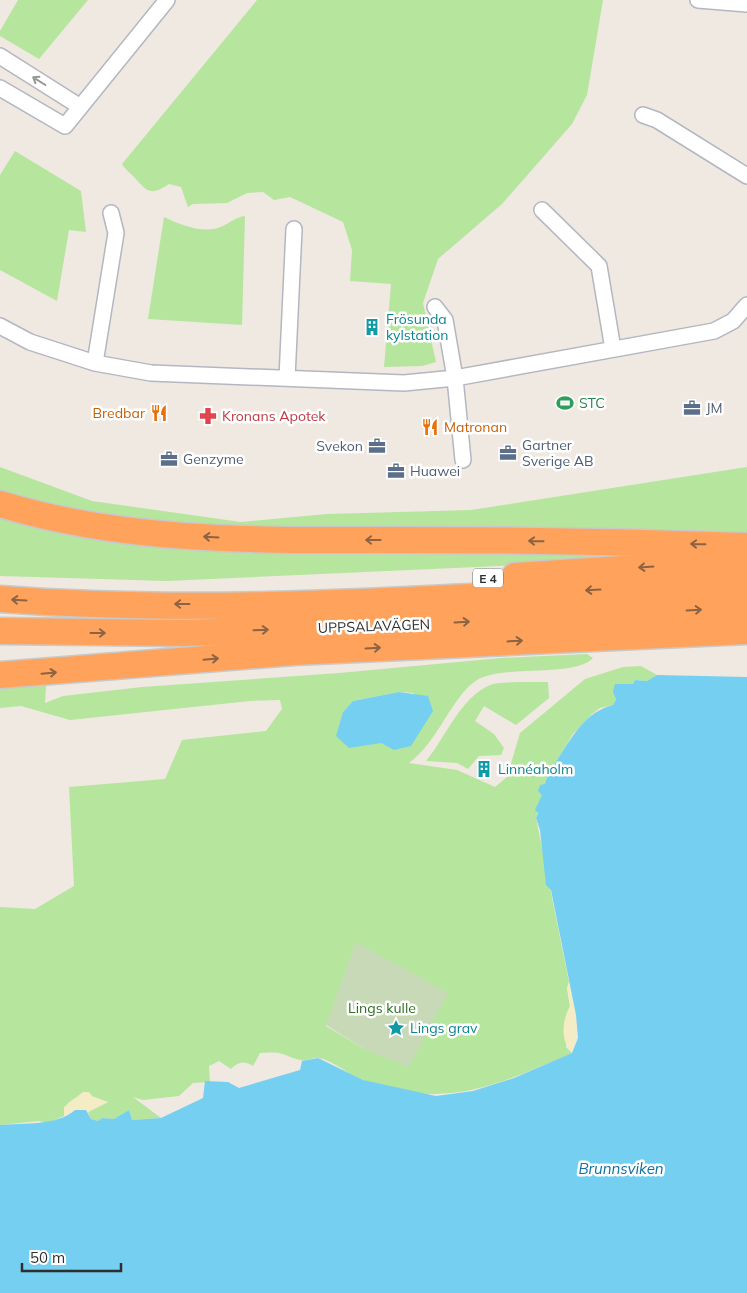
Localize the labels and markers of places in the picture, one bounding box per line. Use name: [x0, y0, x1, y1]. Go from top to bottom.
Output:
place label: Frösunda kylstation: [386, 310, 448, 344]
building icon: Frösunda kylstation: [362, 317, 382, 337]
sports icon: STC: [555, 393, 575, 413]
place label: STC: [579, 394, 605, 412]
office icon: JM: [682, 398, 702, 418]
place label: JM: [706, 399, 723, 417]
restaurant icon: Bredbar: [149, 403, 169, 423]
place label: Bredbar: [93, 404, 146, 422]
pharmacy icon: Kronans Apotek: [198, 406, 218, 426]
place label: Kronans Apotek: [222, 407, 326, 425]
restaurant icon: Matronan: [420, 417, 440, 437]
place label: Matronan: [444, 418, 507, 436]
office icon: Svekon: [367, 436, 387, 456]
place label: Gartner Sverige AB: [522, 436, 594, 470]
place label: Svekon: [316, 437, 363, 455]
office icon: Gartner Sverige AB: [498, 443, 518, 463]
office icon: Genzyme: [159, 449, 179, 469]
place label: Genzyme: [183, 450, 244, 468]
office icon: Huawei: [386, 461, 406, 481]
place label: Huawei: [410, 462, 460, 480]
building icon: Linnéaholm: [474, 759, 494, 779]
place label: Linnéaholm: [498, 760, 573, 778]
place icon: Lings grav: [386, 1018, 406, 1038]
place label: Lings grav: [410, 1019, 478, 1037]

